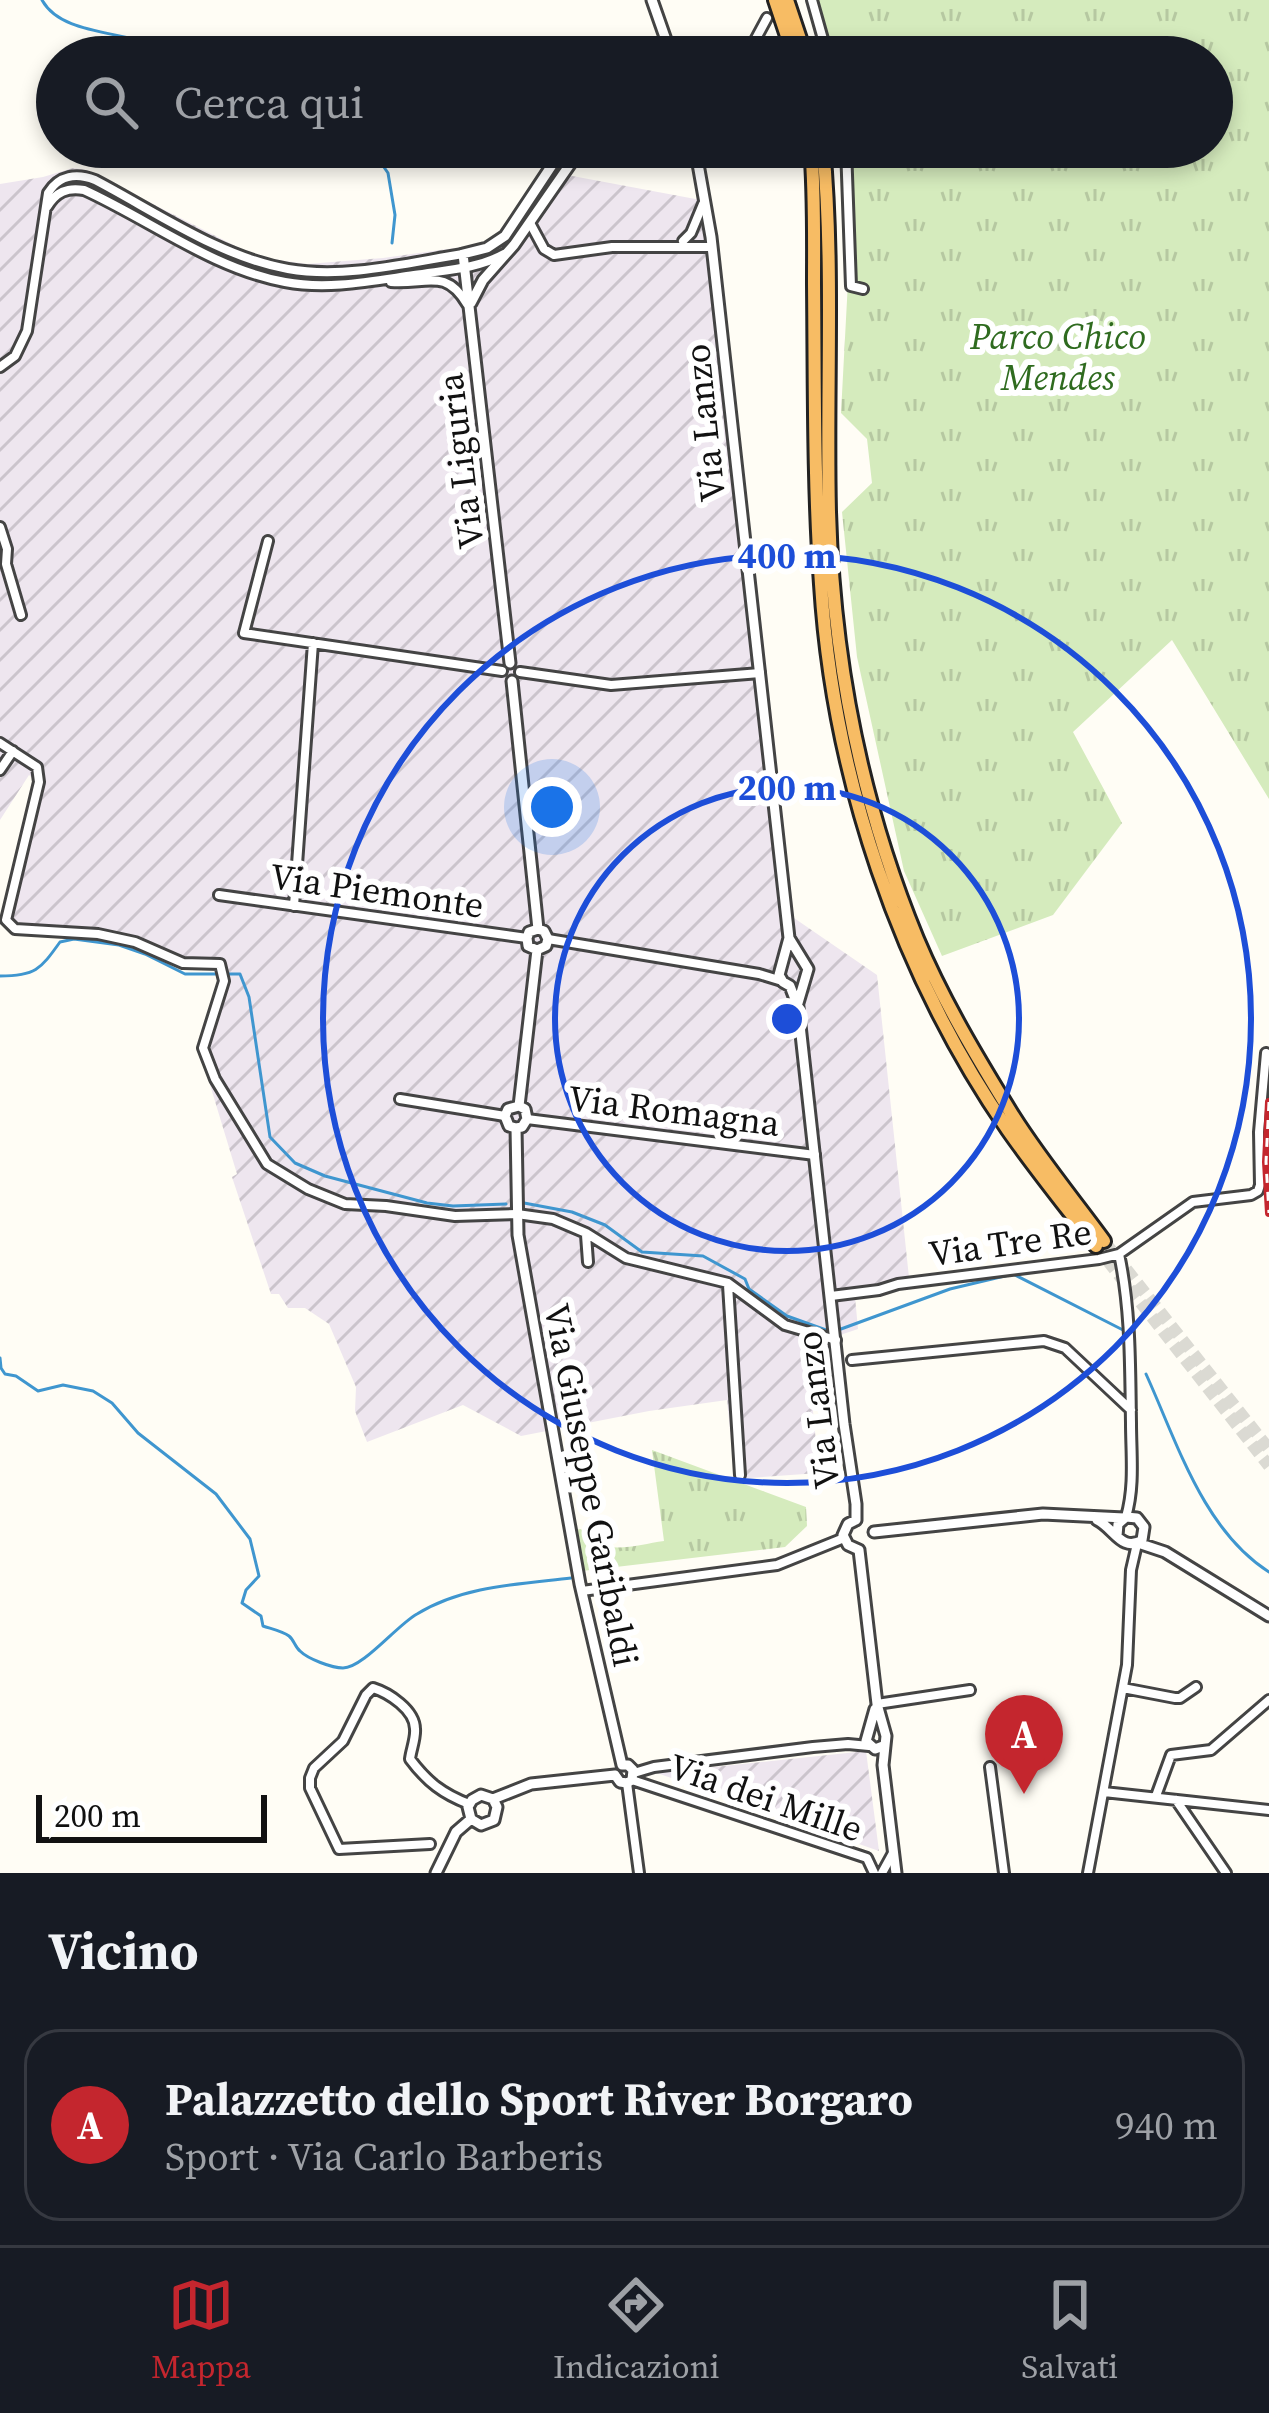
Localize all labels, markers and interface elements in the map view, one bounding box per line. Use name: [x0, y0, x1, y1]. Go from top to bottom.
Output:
search box: [36, 36, 1233, 168]
icon: search: [78, 69, 144, 135]
text: Cerca qui: [174, 71, 364, 133]
park label: Parco Chico Mendes: [969, 312, 1146, 402]
street label: Via Lanzo: [672, 342, 737, 504]
street label: Via Liguria: [425, 370, 496, 552]
text: 400 m: [738, 531, 836, 580]
text: 200 m: [738, 763, 836, 812]
your location: [522, 777, 582, 837]
street label: Via Piemonte: [267, 851, 487, 930]
centre of rings: [766, 998, 808, 1040]
street label: Via Romagna: [565, 1073, 783, 1148]
street label: Via Tre Re: [926, 1207, 1094, 1278]
street label: Via Giuseppe Garibaldi: [532, 1300, 651, 1671]
street label: Via Lanzo: [784, 1328, 851, 1491]
pin: A: [985, 1695, 1063, 1794]
street label: Via dei Mille: [663, 1742, 869, 1853]
scale bar: [36, 1789, 267, 1842]
text: 200 m: [54, 1793, 141, 1838]
text: Vicino: [48, 1916, 198, 1986]
text: Palazzetto dello Sport River Borgaro: [165, 2068, 913, 2130]
text: A: [77, 2099, 103, 2152]
text: 940 m: [1115, 2099, 1218, 2152]
text: Sport · Via Carlo Barberis: [165, 2130, 603, 2183]
tab: Mappa: [151, 2272, 251, 2389]
tab: Indicazioni: [553, 2272, 720, 2389]
tab: Salvati: [1021, 2272, 1118, 2389]

